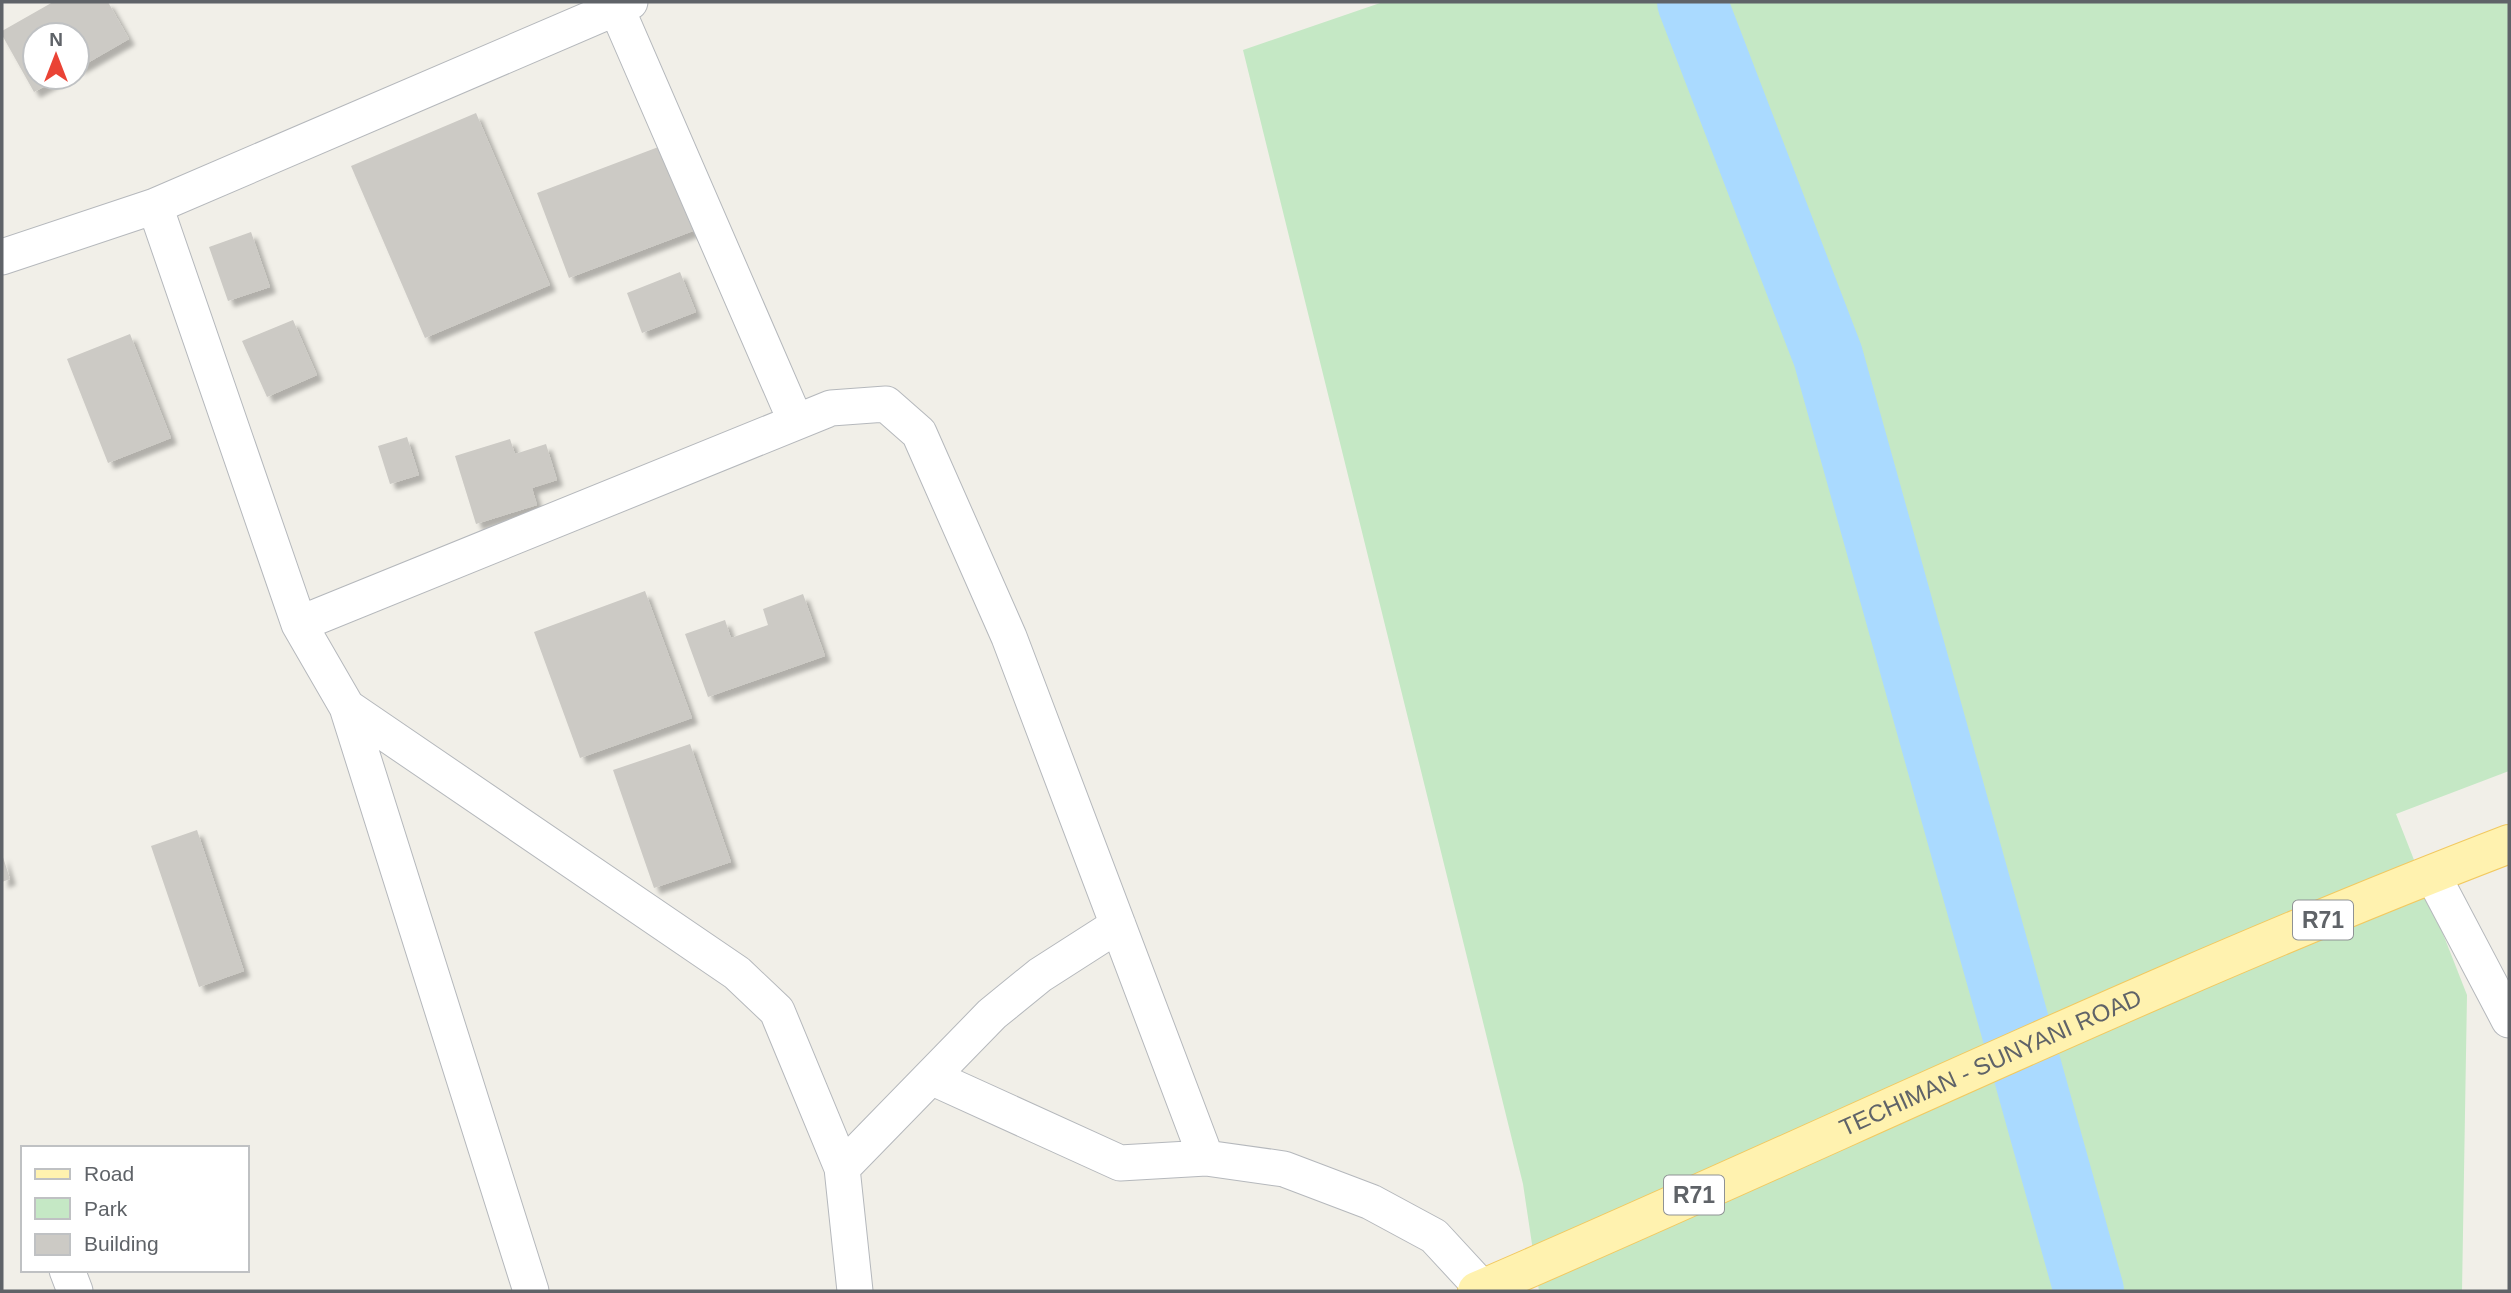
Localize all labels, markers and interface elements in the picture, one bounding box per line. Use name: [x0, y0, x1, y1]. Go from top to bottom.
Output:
north arrow: [21, 21, 91, 91]
text: N: [49, 29, 63, 50]
road number: R71: [2293, 900, 2353, 939]
street label: TECHIMAN - SUNYANI ROAD: [1835, 983, 2145, 1141]
legend: [21, 1146, 248, 1272]
text: Road: [84, 1162, 134, 1185]
road number: R71: [1664, 1176, 1724, 1214]
text: Park: [84, 1197, 128, 1220]
text: Building: [84, 1232, 159, 1255]

